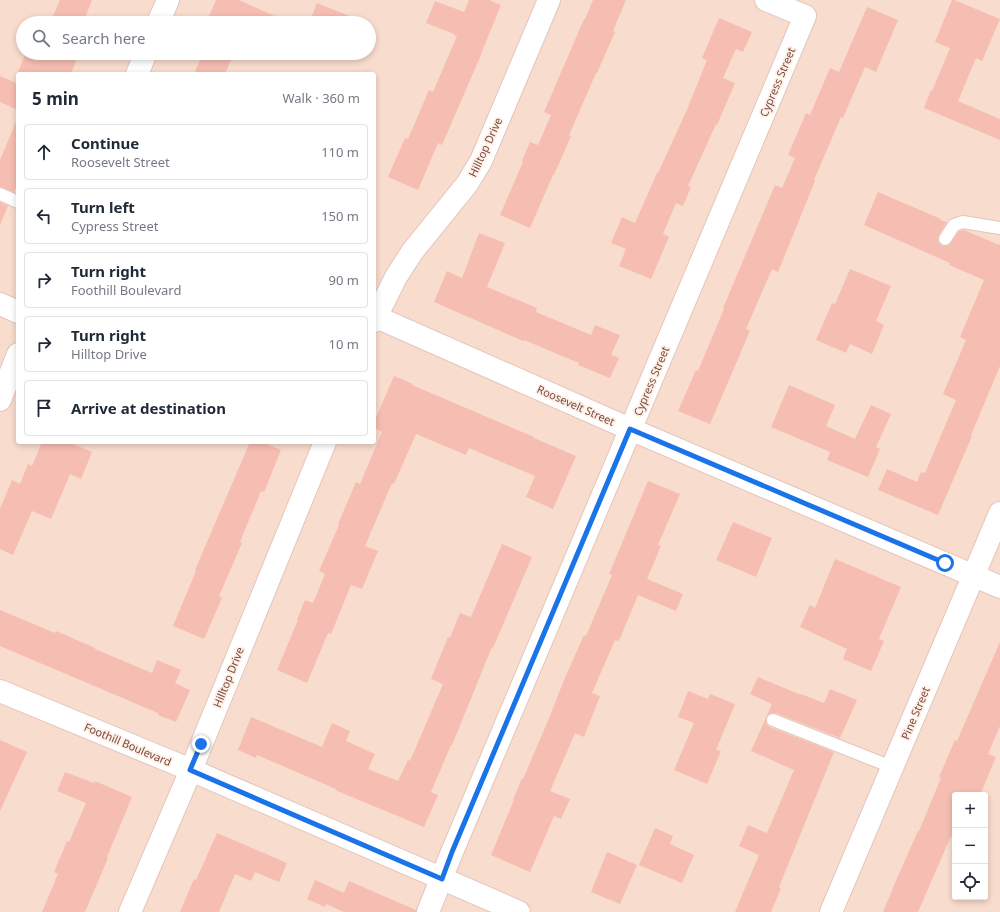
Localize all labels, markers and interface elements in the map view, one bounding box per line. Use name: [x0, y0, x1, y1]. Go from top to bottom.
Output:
search box: [16, 16, 376, 60]
icon: search: [30, 27, 52, 49]
text: Search here: [62, 28, 145, 48]
street label: Cypress Street: [756, 45, 798, 119]
text: 5 min: [32, 87, 79, 110]
text: Walk · 360 m: [282, 89, 360, 107]
street label: Hilltop Drive: [465, 115, 505, 179]
text: Continue: [71, 133, 139, 153]
icon: ahead: [33, 141, 55, 163]
text: 110 m: [321, 143, 359, 161]
text: Roosevelt Street: [71, 153, 170, 171]
text: Turn left: [71, 197, 135, 217]
icon: left: [33, 205, 55, 227]
text: 150 m: [321, 207, 359, 225]
text: Cypress Street: [71, 217, 158, 235]
text: Turn right: [71, 261, 146, 281]
icon: right: [33, 269, 55, 291]
text: 90 m: [329, 271, 359, 289]
text: Foothill Boulevard: [71, 281, 181, 299]
text: Turn right: [71, 325, 146, 345]
icon: right: [33, 333, 55, 355]
text: 10 m: [329, 335, 359, 353]
street label: Cypress Street: [630, 344, 672, 418]
text: Hilltop Drive: [71, 345, 147, 363]
street label: Roosevelt Street: [535, 381, 617, 429]
icon: arrive: [33, 397, 55, 419]
text: Arrive at destination: [71, 398, 226, 418]
route start: [936, 554, 954, 572]
street label: Hilltop Drive: [209, 644, 247, 710]
street label: Pine Street: [897, 684, 933, 742]
street label: Foothill Boulevard: [82, 719, 174, 769]
route end: [192, 735, 210, 753]
map controls: [952, 792, 988, 900]
button: +: [952, 792, 988, 828]
button: −: [952, 828, 988, 864]
button: locate: [952, 864, 988, 900]

